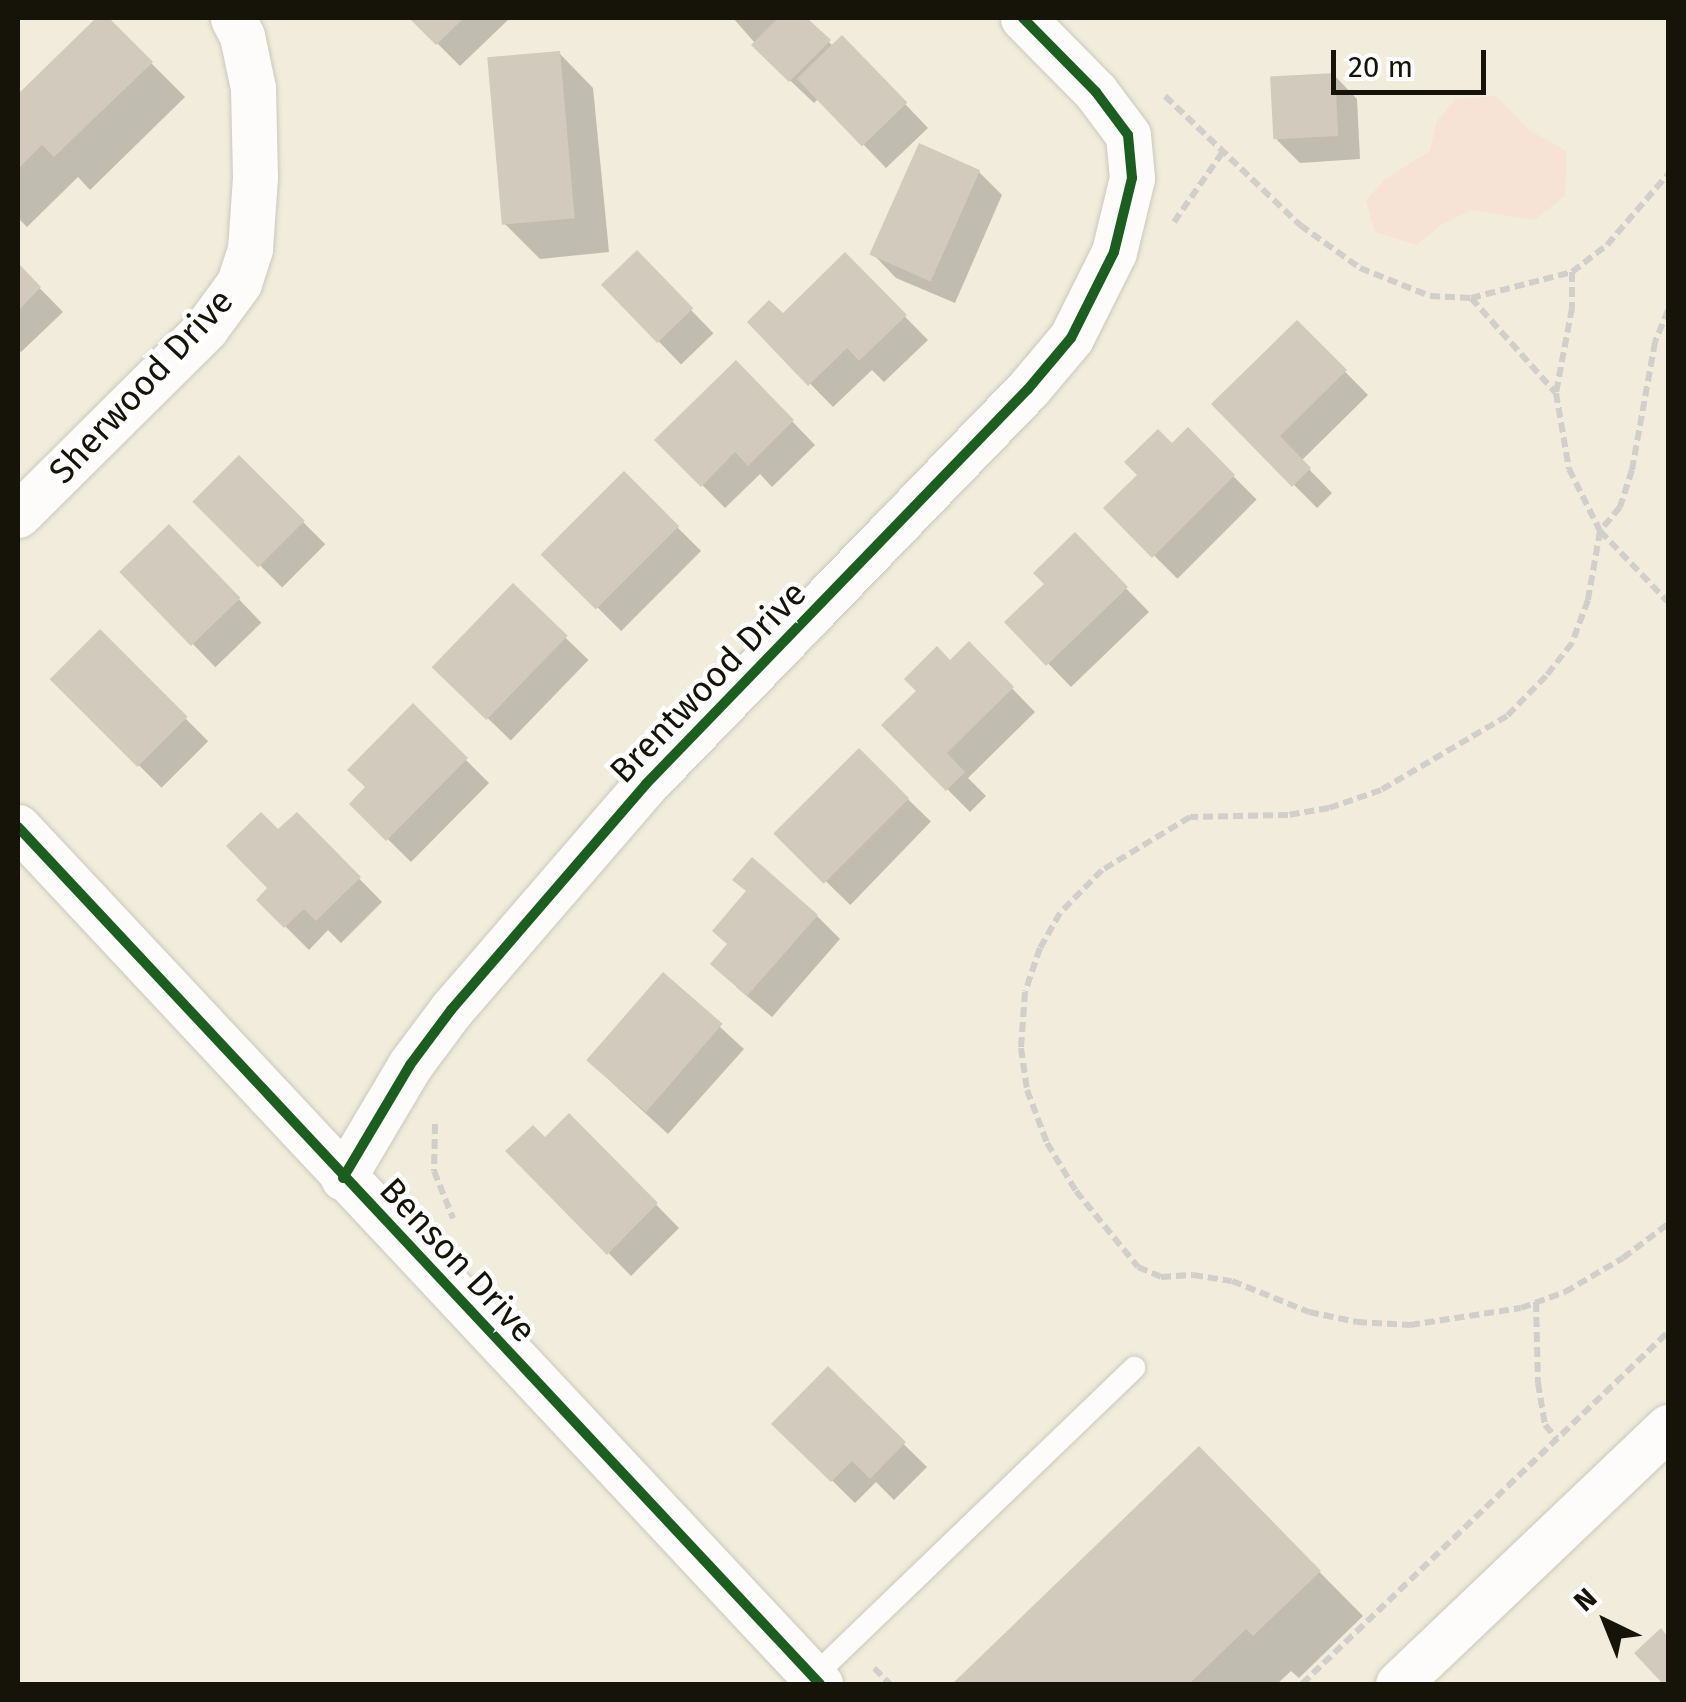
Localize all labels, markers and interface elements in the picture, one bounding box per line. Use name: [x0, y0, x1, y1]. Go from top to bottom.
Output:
scale bar: [1336, 30, 1491, 92]
text: 20 m: [1348, 49, 1413, 85]
street label: Sherwood Drive: [40, 280, 242, 492]
street label: Brentwood Drive: [601, 572, 815, 792]
street label: Benson Drive: [371, 1169, 545, 1351]
north arrow: [1556, 1572, 1656, 1672]
text: N: [1567, 1581, 1603, 1618]

